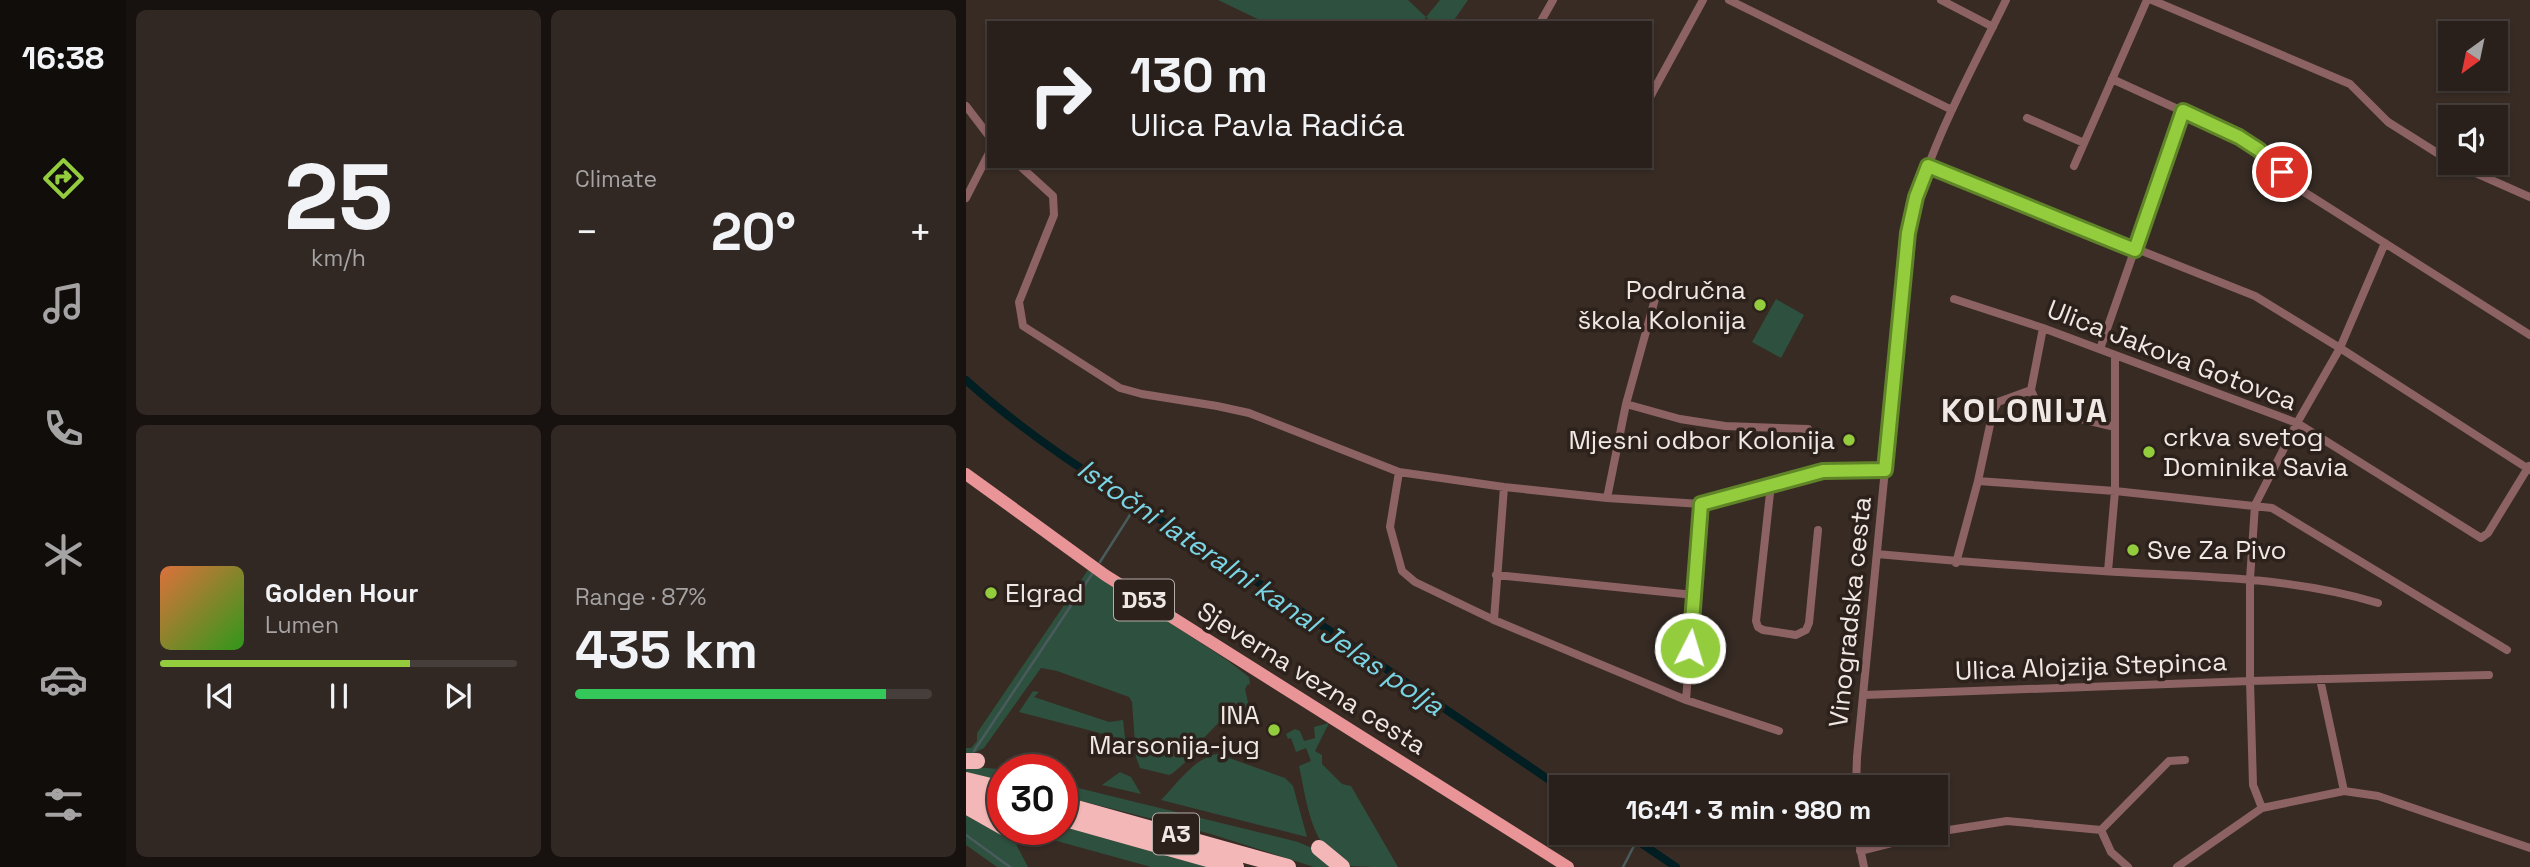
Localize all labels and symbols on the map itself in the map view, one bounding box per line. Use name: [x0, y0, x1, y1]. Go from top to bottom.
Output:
north arrow: [2438, 21, 2508, 91]
pin: [2252, 142, 2312, 202]
place label: Područna škola Kolonija: [1577, 273, 1746, 337]
street label: Ulica Jakova Gotovca: [2042, 292, 2302, 418]
marker: Područna škola Kolonija: [1752, 297, 1768, 313]
district label: KOLONIJA: [1941, 390, 2109, 432]
place label: crkva svetog Dominika Savia: [2163, 420, 2348, 484]
place label: Mjesni odbor Kolonija: [1568, 423, 1835, 457]
marker: Mjesni odbor Kolonija: [1841, 432, 1857, 448]
marker: crkva svetog Dominika Savia: [2141, 444, 2157, 460]
water label: Istočni lateralni kanal Jelas polja: [1071, 450, 1452, 724]
street label: Vinogradska cesta: [1821, 495, 1879, 729]
place label: Sve Za Pivo: [2147, 533, 2287, 567]
marker: Sve Za Pivo: [2125, 542, 2141, 558]
place label: Elgrad: [1005, 576, 1083, 610]
road number: D53: [1114, 580, 1174, 620]
marker: Elgrad: [983, 585, 999, 601]
street label: Sjeverna vezna cesta: [1191, 594, 1433, 762]
position arrow: [1653, 611, 1727, 685]
street label: Ulica Alojzija Stepinca: [1954, 644, 2228, 688]
place label: INA Marsonija-jug: [1089, 698, 1260, 762]
marker: INA Marsonija-jug: [1266, 722, 1282, 738]
speed limit sign: 30: [987, 754, 1078, 845]
road number: A3: [1153, 814, 1199, 854]

